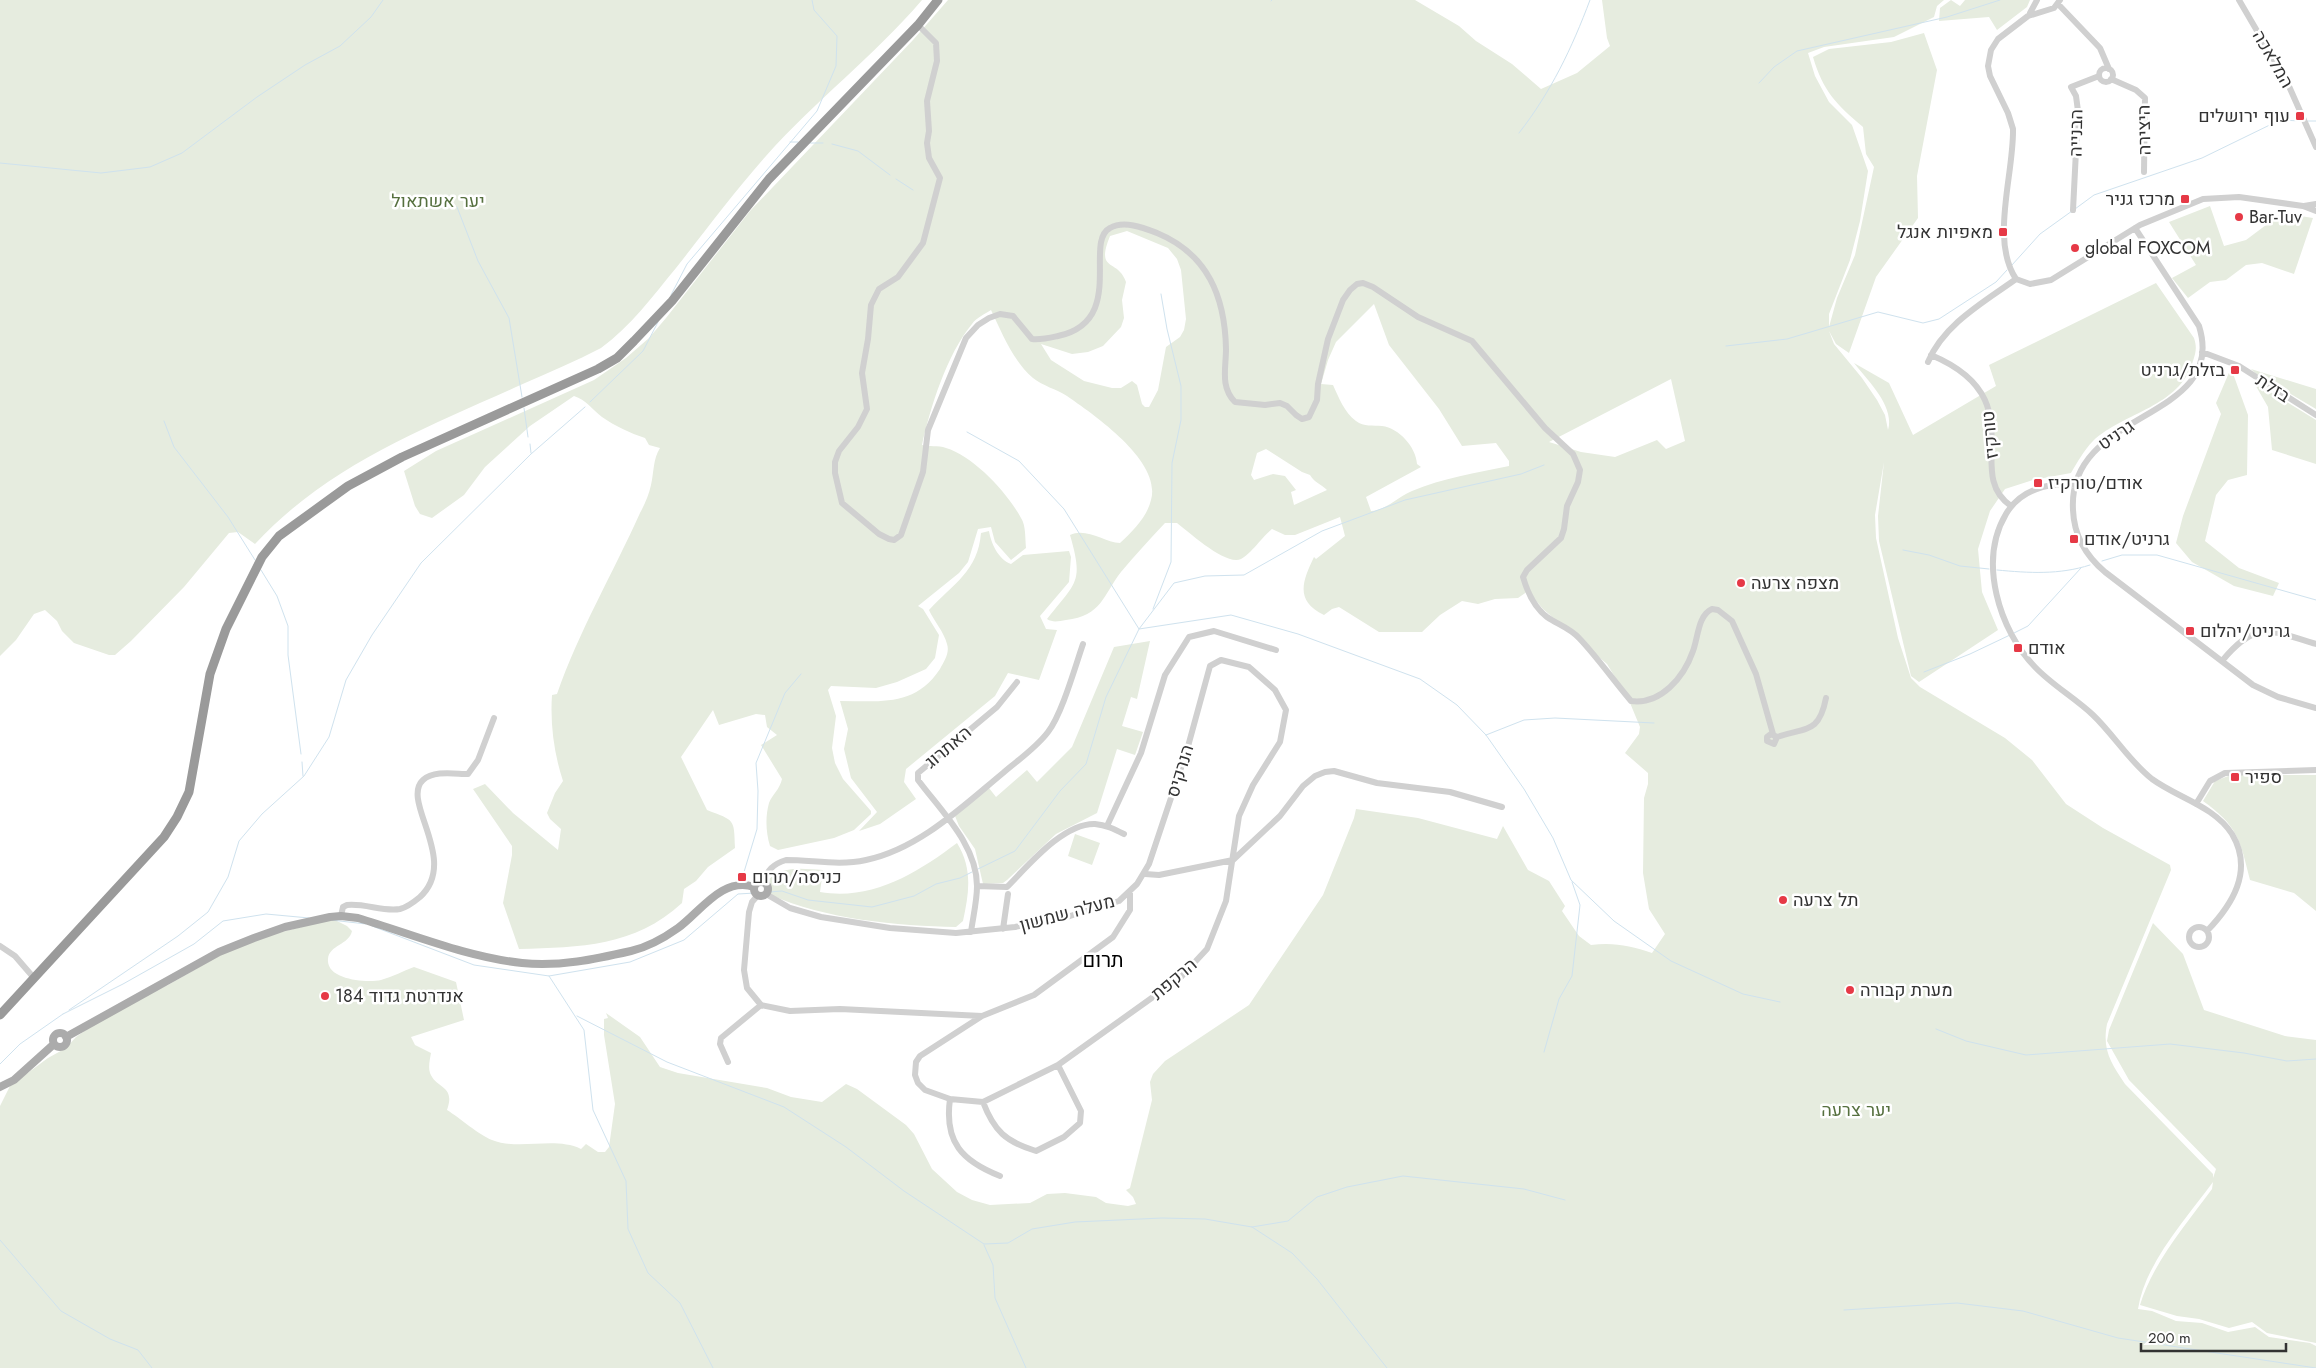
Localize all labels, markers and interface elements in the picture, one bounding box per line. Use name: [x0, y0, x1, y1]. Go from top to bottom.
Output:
street label: המלאכה: [2246, 25, 2300, 93]
place label: עוף ירושלים: [2198, 103, 2290, 129]
street label: היצירה: [2131, 104, 2157, 156]
street label: הבנייה: [2063, 109, 2089, 157]
marker: עוף ירושלים: [2294, 110, 2306, 122]
place label: מרכז גניר: [2106, 186, 2175, 212]
park label: יער אשתאול: [391, 188, 485, 214]
marker: מרכז גניר: [2179, 193, 2191, 205]
place label: Bar-Tuv: [2249, 204, 2302, 230]
marker: Bar-Tuv: [2233, 211, 2245, 223]
place label: מאפיות אנגל: [1897, 219, 1993, 245]
marker: מאפיות אנגל: [1997, 226, 2009, 238]
place label: global FOXCOM: [2085, 235, 2211, 261]
marker: global FOXCOM: [2069, 242, 2081, 254]
place label: בזלת/גרניט: [2141, 357, 2226, 383]
marker: בזלת/גרניט: [2229, 364, 2241, 376]
street label: בזלת: [2251, 367, 2296, 409]
street label: טורקיז: [1975, 410, 2005, 460]
street label: גרניט: [2093, 413, 2139, 457]
place label: אודם/טורקיז: [2048, 470, 2143, 496]
marker: אודם/טורקיז: [2032, 477, 2044, 489]
place label: גרניט/אודם: [2084, 526, 2170, 552]
marker: גרניט/אודם: [2068, 533, 2080, 545]
place label: מצפה צרעה: [1751, 570, 1839, 596]
marker: מצפה צרעה: [1735, 577, 1747, 589]
place label: גרניט/יהלום: [2200, 618, 2290, 644]
marker: גרניט/יהלום: [2184, 625, 2196, 637]
place label: אודם: [2028, 635, 2066, 661]
marker: אודם: [2012, 642, 2024, 654]
street label: האתרוג: [919, 720, 977, 774]
street label: הנרקיס: [1160, 741, 1200, 801]
place label: ספיר: [2245, 764, 2282, 790]
marker: ספיר: [2229, 771, 2241, 783]
place label: כניסה/תרום: [752, 864, 842, 890]
marker: כניסה/תרום: [736, 871, 748, 883]
place label: תל צרעה: [1793, 887, 1859, 913]
street label: מעלה שמשון: [1017, 888, 1117, 938]
marker: תל צרעה: [1777, 894, 1789, 906]
district label: תרום: [1083, 946, 1123, 975]
street label: הרקפת: [1145, 952, 1203, 1006]
place label: מערת קבורה: [1860, 977, 1953, 1003]
place label: אנדרטת גדוד 184: [335, 983, 464, 1009]
marker: מערת קבורה: [1844, 984, 1856, 996]
marker: אנדרטת גדוד 184: [319, 990, 331, 1002]
park label: יער צרעה: [1821, 1097, 1891, 1123]
scale bar: [2141, 1320, 2286, 1352]
text: 200 m: [2148, 1327, 2191, 1349]

